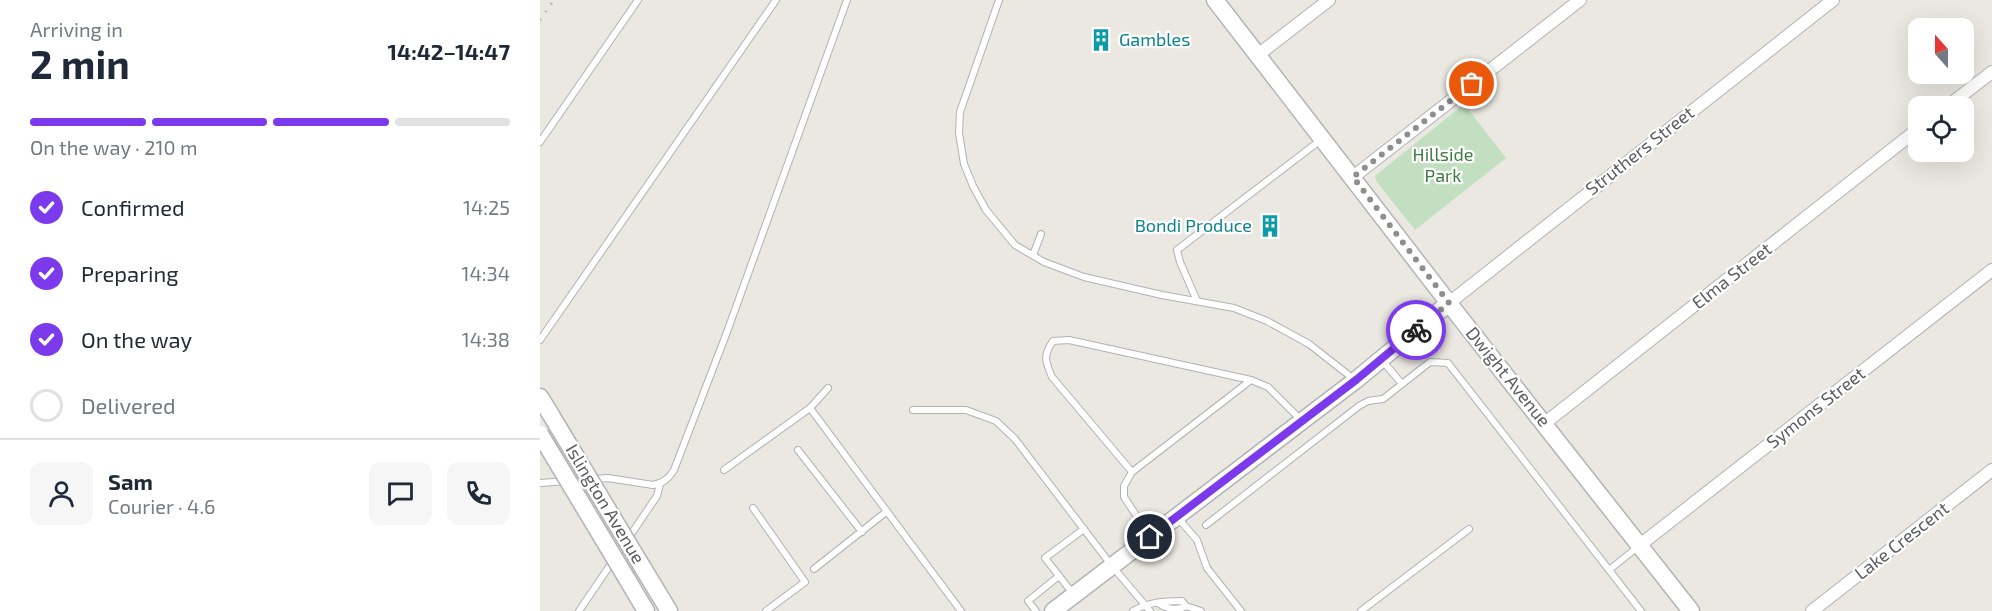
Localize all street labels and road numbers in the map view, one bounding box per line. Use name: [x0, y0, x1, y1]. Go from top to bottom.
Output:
street label: Struthers Street: [1581, 101, 1698, 199]
street label: Elma Street: [1687, 237, 1776, 313]
street label: Dwight Avenue: [1462, 322, 1556, 431]
street label: Symons Street: [1762, 362, 1869, 453]
street label: Islington Avenue: [562, 440, 650, 567]
street label: Lake Crescent: [1850, 497, 1953, 584]

